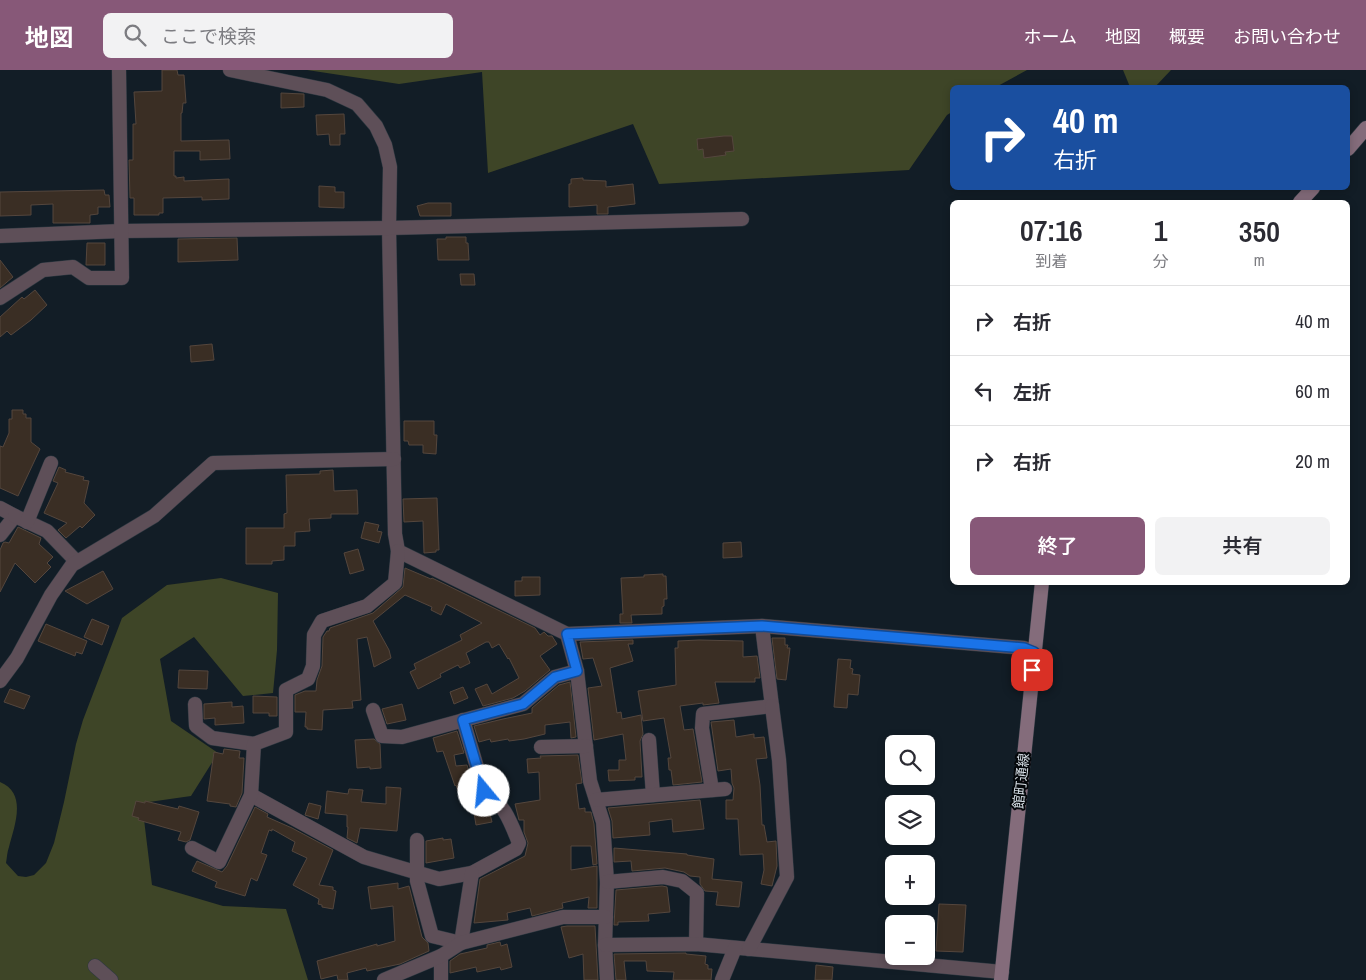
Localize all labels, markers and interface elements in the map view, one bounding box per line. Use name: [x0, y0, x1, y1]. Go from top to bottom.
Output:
search box: [103, 13, 453, 58]
text: 地図: [25, 21, 73, 53]
icon: search: [121, 21, 149, 49]
text: ここで検索: [161, 23, 256, 49]
text: ホーム: [1024, 24, 1077, 49]
text: 地図: [1105, 24, 1141, 49]
text: 概要: [1169, 24, 1205, 49]
text: お問い合わせ: [1233, 24, 1341, 49]
text: 40 m: [1053, 97, 1118, 144]
icon: right: [970, 105, 1035, 170]
text: 右折: [1053, 145, 1097, 175]
text: 07:16: [1020, 210, 1083, 250]
text: 1: [1154, 210, 1168, 250]
text: 350: [1239, 211, 1280, 251]
text: m: [1254, 249, 1265, 271]
text: 到着: [1035, 250, 1067, 272]
text: 分: [1153, 250, 1169, 272]
icon: right: [970, 307, 998, 335]
text: 40 m: [1295, 308, 1330, 334]
text: 右折: [1013, 309, 1051, 335]
icon: left: [970, 377, 998, 405]
text: 60 m: [1295, 378, 1330, 404]
text: 左折: [1013, 379, 1051, 405]
icon: right: [970, 447, 998, 475]
text: 20 m: [1295, 448, 1330, 474]
text: 右折: [1013, 449, 1051, 475]
button: 終了: [970, 517, 1145, 575]
button: 共有: [1155, 517, 1330, 575]
pin: [1011, 649, 1053, 691]
icon: arrive: [1018, 656, 1046, 684]
map controls: [885, 735, 935, 965]
button: search: [885, 735, 935, 785]
street label: 館町通線: [1009, 752, 1033, 810]
position arrow: [457, 764, 509, 816]
button: layers: [885, 795, 935, 845]
button: +: [885, 855, 935, 905]
button: −: [885, 915, 935, 965]

